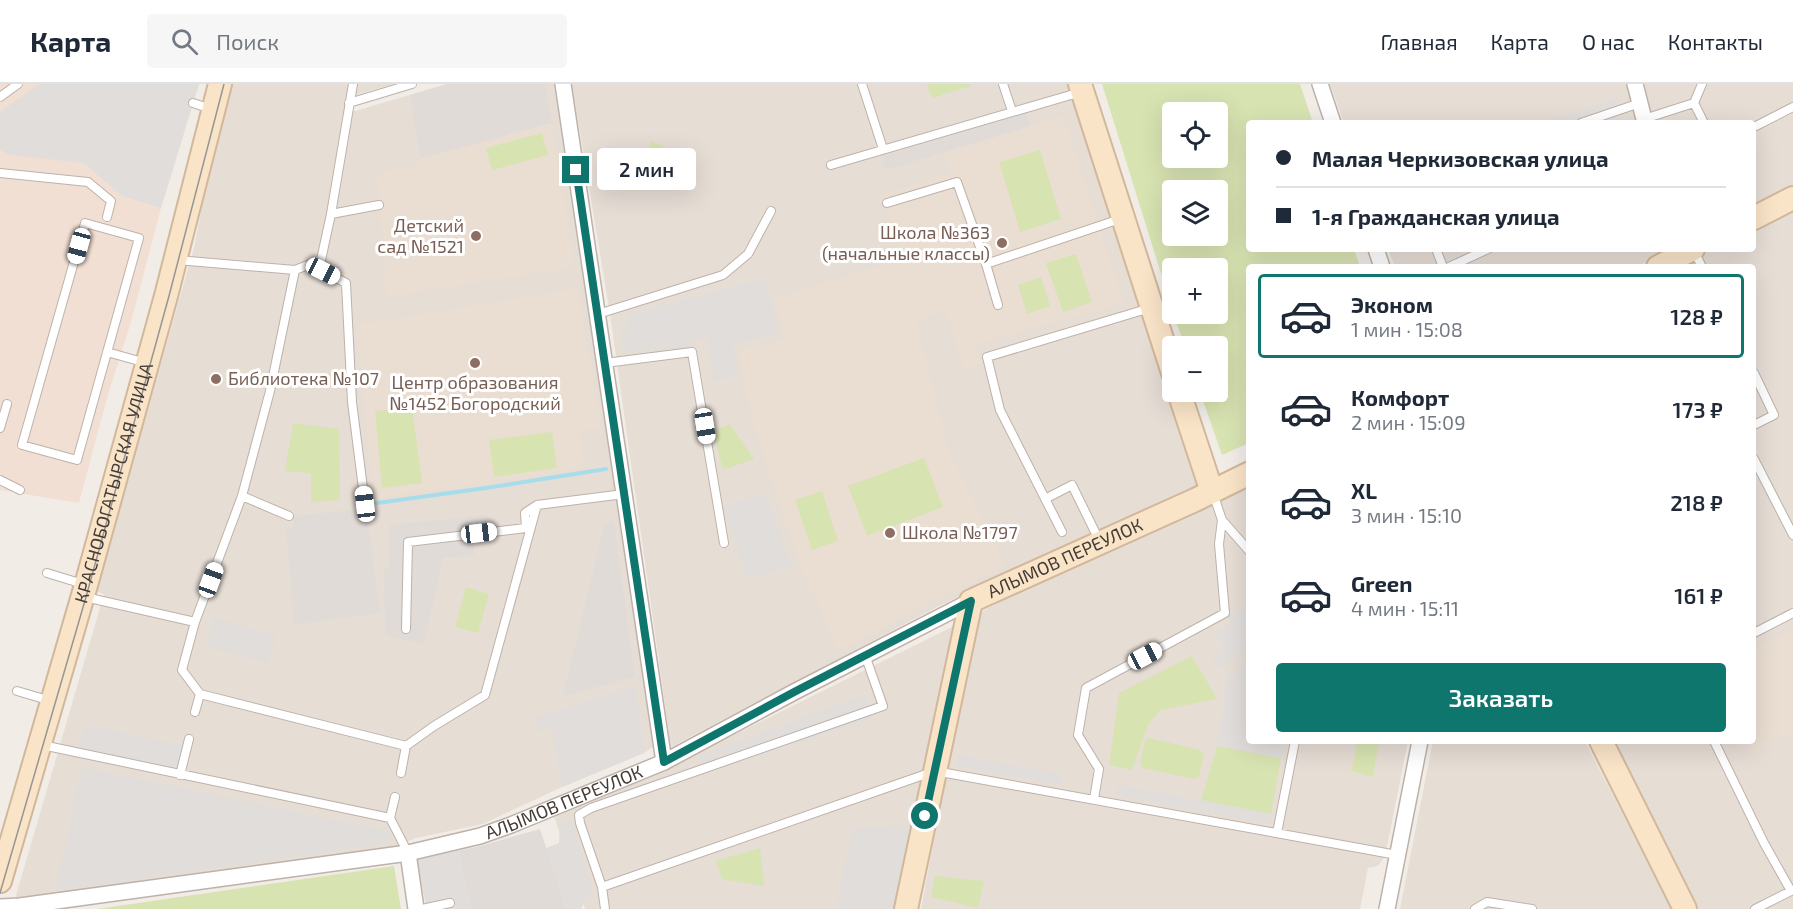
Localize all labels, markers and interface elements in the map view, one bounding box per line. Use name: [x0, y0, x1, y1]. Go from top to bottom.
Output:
search box: [147, 14, 567, 68]
text: Карта: [30, 24, 111, 58]
icon: search: [168, 25, 201, 58]
text: Поиск: [216, 28, 279, 54]
text: Главная: [1381, 29, 1458, 54]
text: Карта: [1491, 29, 1549, 54]
text: О нас: [1582, 29, 1635, 54]
text: Контакты: [1668, 29, 1763, 54]
map controls: [1162, 102, 1228, 402]
button: locate: [1162, 102, 1228, 168]
text: Малая Черкизовская улица: [1312, 145, 1609, 171]
callout: 2 мин: [597, 149, 696, 191]
route end: [562, 156, 589, 183]
text: 2 мин: [619, 157, 674, 181]
button: layers: [1162, 180, 1228, 246]
text: 1-я Гражданская улица: [1312, 203, 1560, 229]
place label: Детский сад №1521: [377, 214, 464, 257]
place label: Школа №363 (начальные классы): [822, 221, 990, 264]
car: [66, 226, 92, 266]
marker: Детский сад №1521: [469, 229, 483, 243]
marker: Школа №363 (начальные классы): [995, 236, 1009, 250]
car: [303, 255, 343, 287]
button: +: [1162, 258, 1228, 324]
icon: car: [1279, 289, 1333, 343]
text: Эконом: [1351, 291, 1433, 317]
text: 128 ₽: [1670, 303, 1723, 329]
text: 1 мин · 15:08: [1351, 317, 1463, 341]
button: −: [1162, 336, 1228, 402]
marker: Центр образования №1452 Богородский: [468, 356, 482, 370]
street label: КРАСНОБОГАТЫРСКАЯ УЛИЦА: [69, 359, 157, 606]
place label: Библиотека №107: [228, 367, 379, 389]
place label: Центр образования №1452 Богородский: [389, 371, 561, 414]
marker: Библиотека №107: [209, 372, 223, 386]
icon: car: [1279, 382, 1333, 436]
text: Комфорт: [1351, 384, 1449, 410]
text: 173 ₽: [1673, 396, 1723, 422]
car: [693, 407, 717, 445]
text: 2 мин · 15:09: [1351, 410, 1466, 434]
icon: car: [1279, 475, 1333, 529]
text: XL: [1351, 477, 1377, 503]
car: [354, 485, 376, 523]
text: 218 ₽: [1670, 489, 1723, 515]
text: 3 мин · 15:10: [1351, 503, 1462, 527]
street label: АЛЫМОВ ПЕРЕУЛОК: [984, 513, 1146, 602]
place label: Школа №1797: [902, 521, 1018, 543]
car: [460, 522, 498, 544]
marker: Школа №1797: [883, 526, 897, 540]
car: [196, 560, 226, 600]
icon: car: [1279, 568, 1333, 622]
text: Green: [1351, 570, 1413, 596]
text: 161 ₽: [1674, 582, 1723, 608]
text: 4 мин · 15:11: [1351, 596, 1459, 620]
car: [1125, 640, 1165, 672]
button: Заказать: [1276, 663, 1726, 732]
street label: АЛЫМОВ ПЕРЕУЛОК: [482, 760, 646, 843]
route start: [911, 802, 938, 829]

